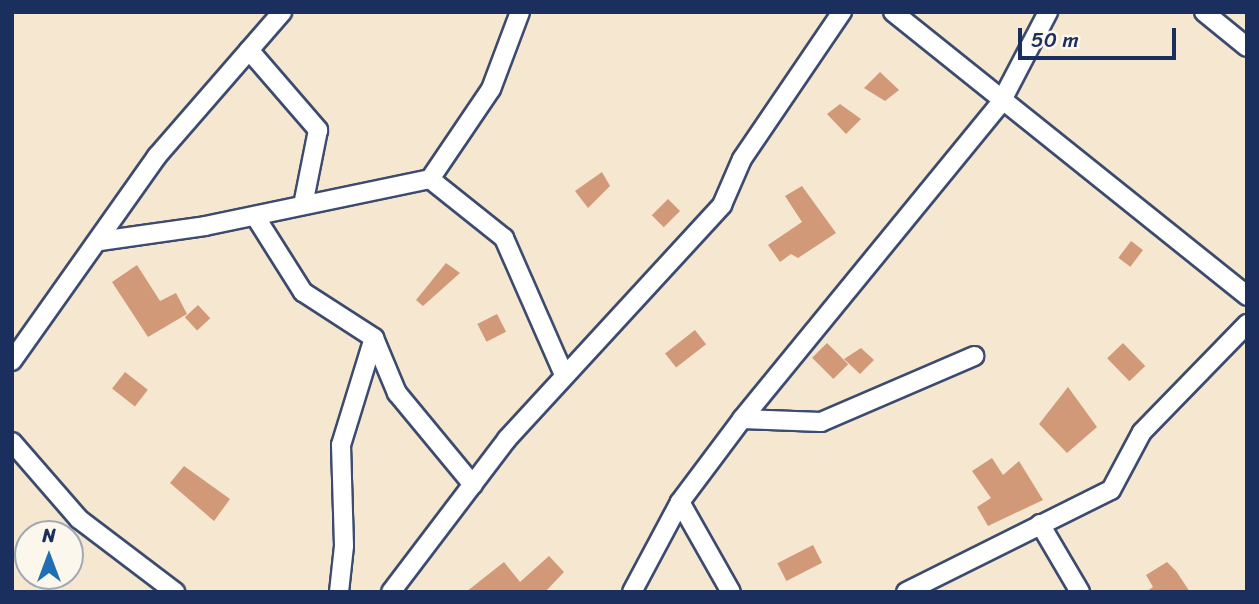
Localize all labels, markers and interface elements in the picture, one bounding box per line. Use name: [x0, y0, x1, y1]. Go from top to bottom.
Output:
scale bar: [1021, 14, 1178, 58]
text: 50 m: [1031, 21, 1079, 59]
text: N: [42, 519, 56, 552]
north arrow: [14, 520, 84, 590]

